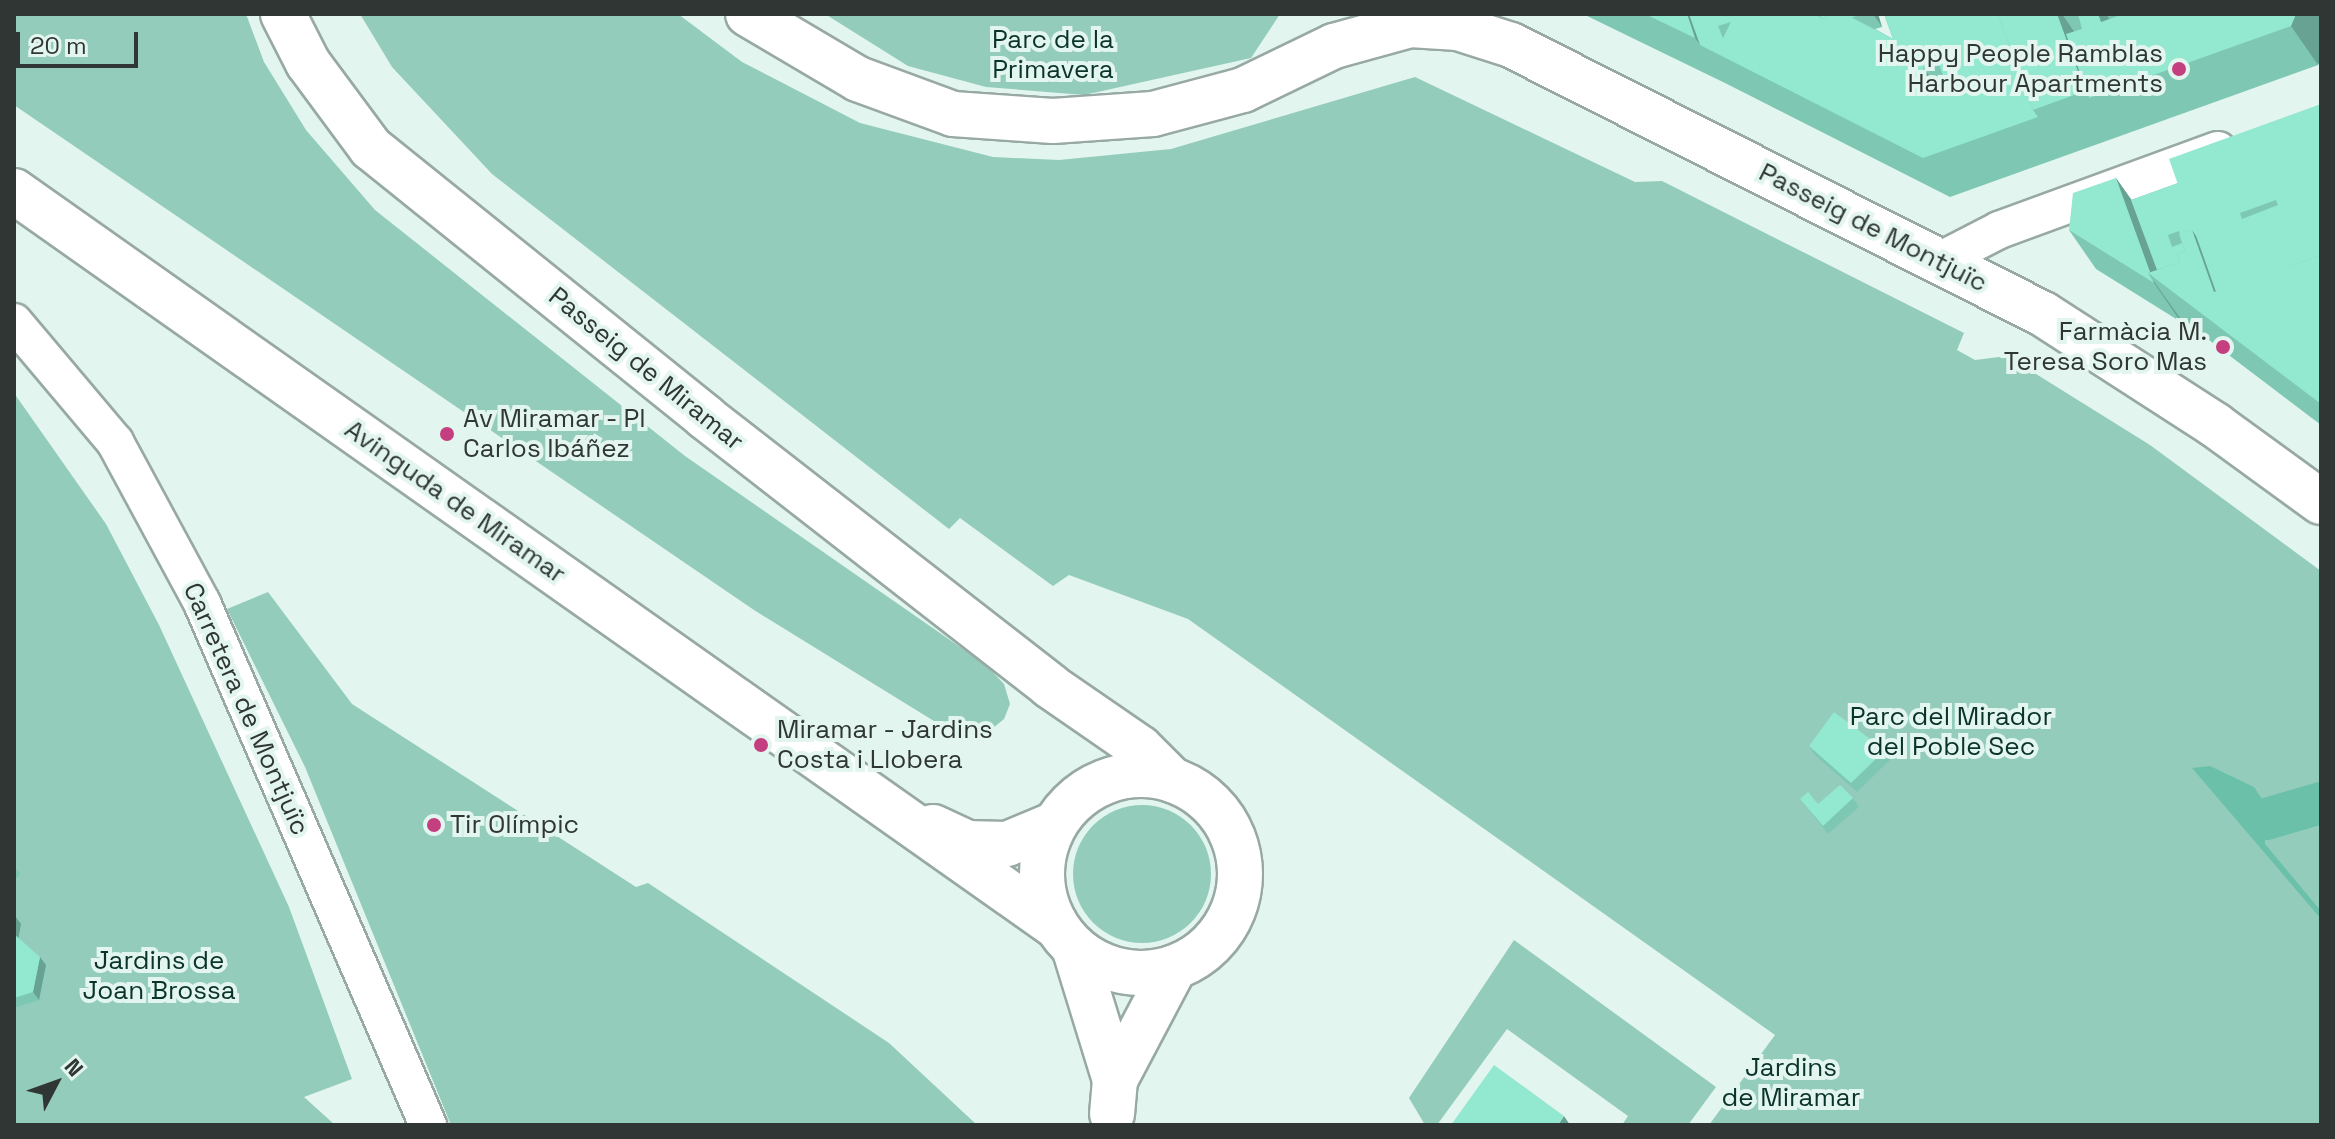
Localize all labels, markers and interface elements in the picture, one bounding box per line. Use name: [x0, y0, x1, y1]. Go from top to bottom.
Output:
scale bar: [20, 16, 142, 66]
park label: Parc de la Primavera: [992, 24, 1114, 86]
text: 20 m: [30, 30, 87, 61]
place label: Happy People Ramblas Harbour Apartments: [1878, 38, 2163, 100]
marker: Happy People Ramblas Harbour Apartments: [2170, 60, 2188, 78]
street label: Passeig de Montjuïc: [1754, 157, 1992, 299]
street label: Passeig de Miramar: [542, 281, 750, 457]
place label: Farmàcia M. Teresa Soro Mas: [2004, 316, 2207, 378]
marker: Farmàcia M. Teresa Soro Mas: [2214, 338, 2232, 356]
place label: Av Miramar - Pl Carlos Ibáñez: [463, 403, 647, 464]
street label: Avinguda de Miramar: [339, 414, 571, 590]
marker: Av Miramar - Pl Carlos Ibáñez: [438, 425, 456, 443]
street label: Carretera de Montjuïc: [176, 578, 316, 840]
park label: Parc del Mirador del Poble Sec: [1850, 701, 2052, 762]
place label: Miramar - Jardins Costa i Llobera: [777, 714, 994, 776]
marker: Miramar - Jardins Costa i Llobera: [752, 736, 770, 754]
place label: Tir Olímpic: [450, 809, 579, 841]
marker: Tir Olímpic: [425, 816, 443, 834]
park label: Jardins de Joan Brossa: [82, 945, 236, 1006]
north arrow: [16, 1043, 96, 1123]
park label: Jardins de Miramar: [1721, 1052, 1861, 1114]
text: N: [59, 1053, 90, 1082]

